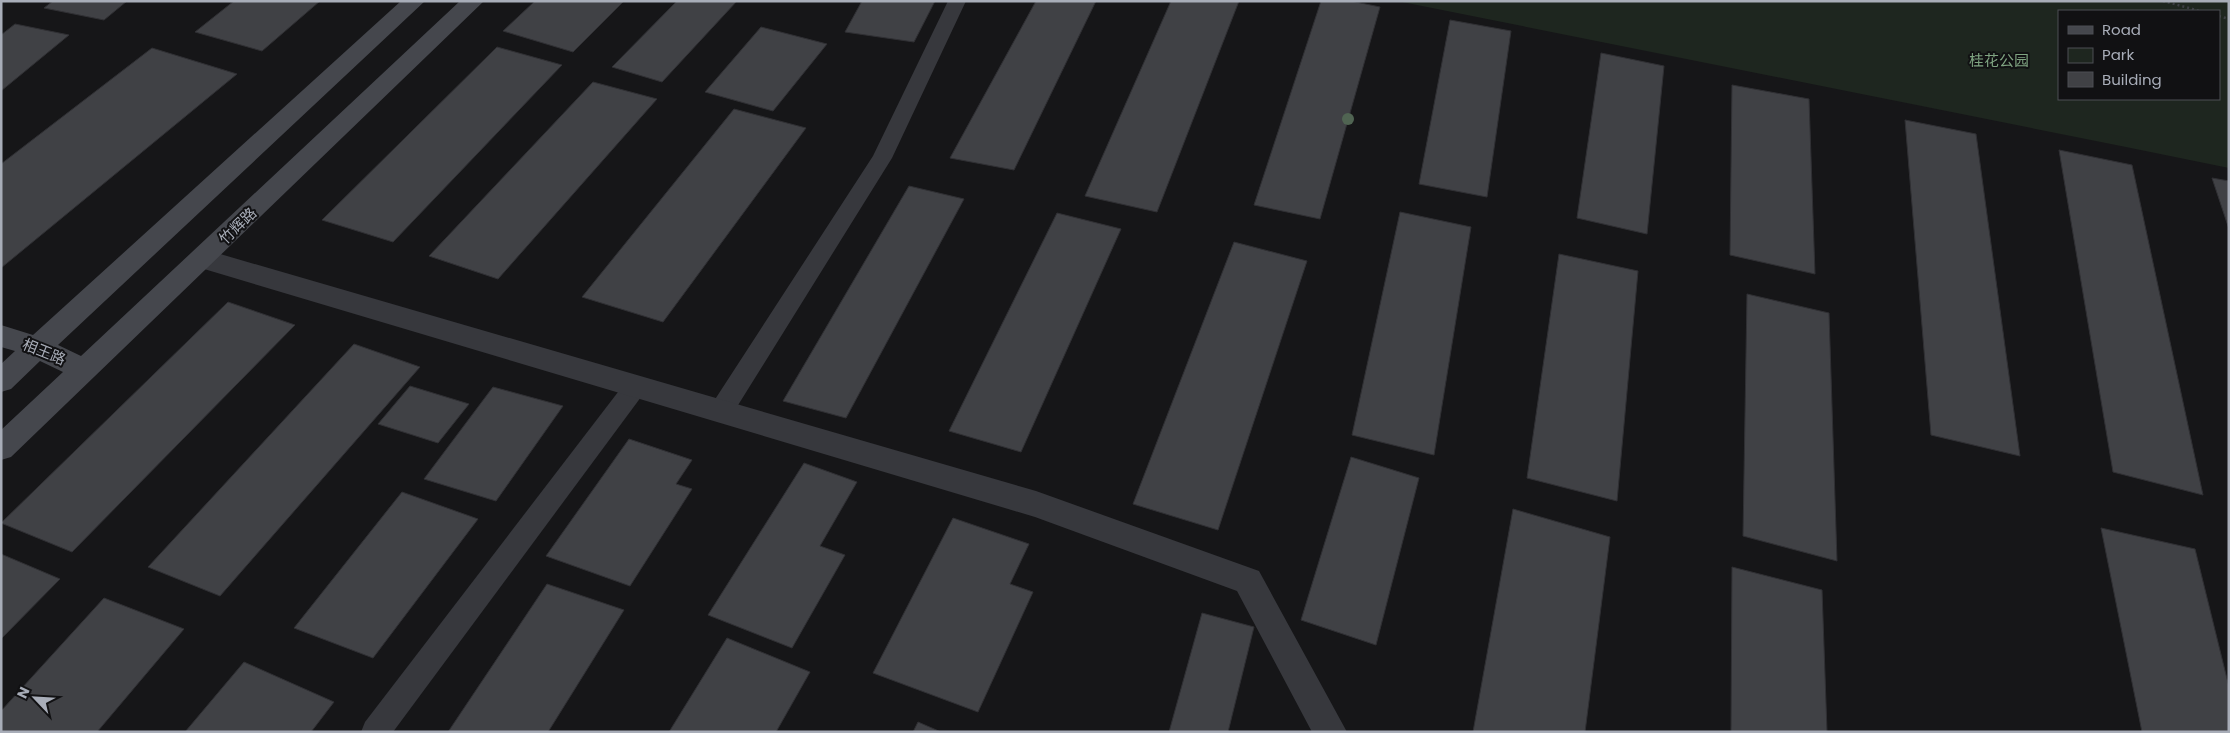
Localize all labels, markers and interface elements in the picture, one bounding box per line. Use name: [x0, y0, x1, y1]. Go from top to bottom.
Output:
legend: [2058, 10, 2220, 100]
text: Road: [2102, 19, 2141, 40]
text: Park: [2102, 44, 2134, 65]
park label: 桂花公园: [1969, 50, 2029, 71]
text: Building: [2102, 69, 2162, 90]
street label: 竹辉路: [214, 202, 261, 249]
street label: 相王路: [19, 333, 69, 370]
north arrow: [10, 673, 60, 723]
text: N: [12, 684, 35, 702]

